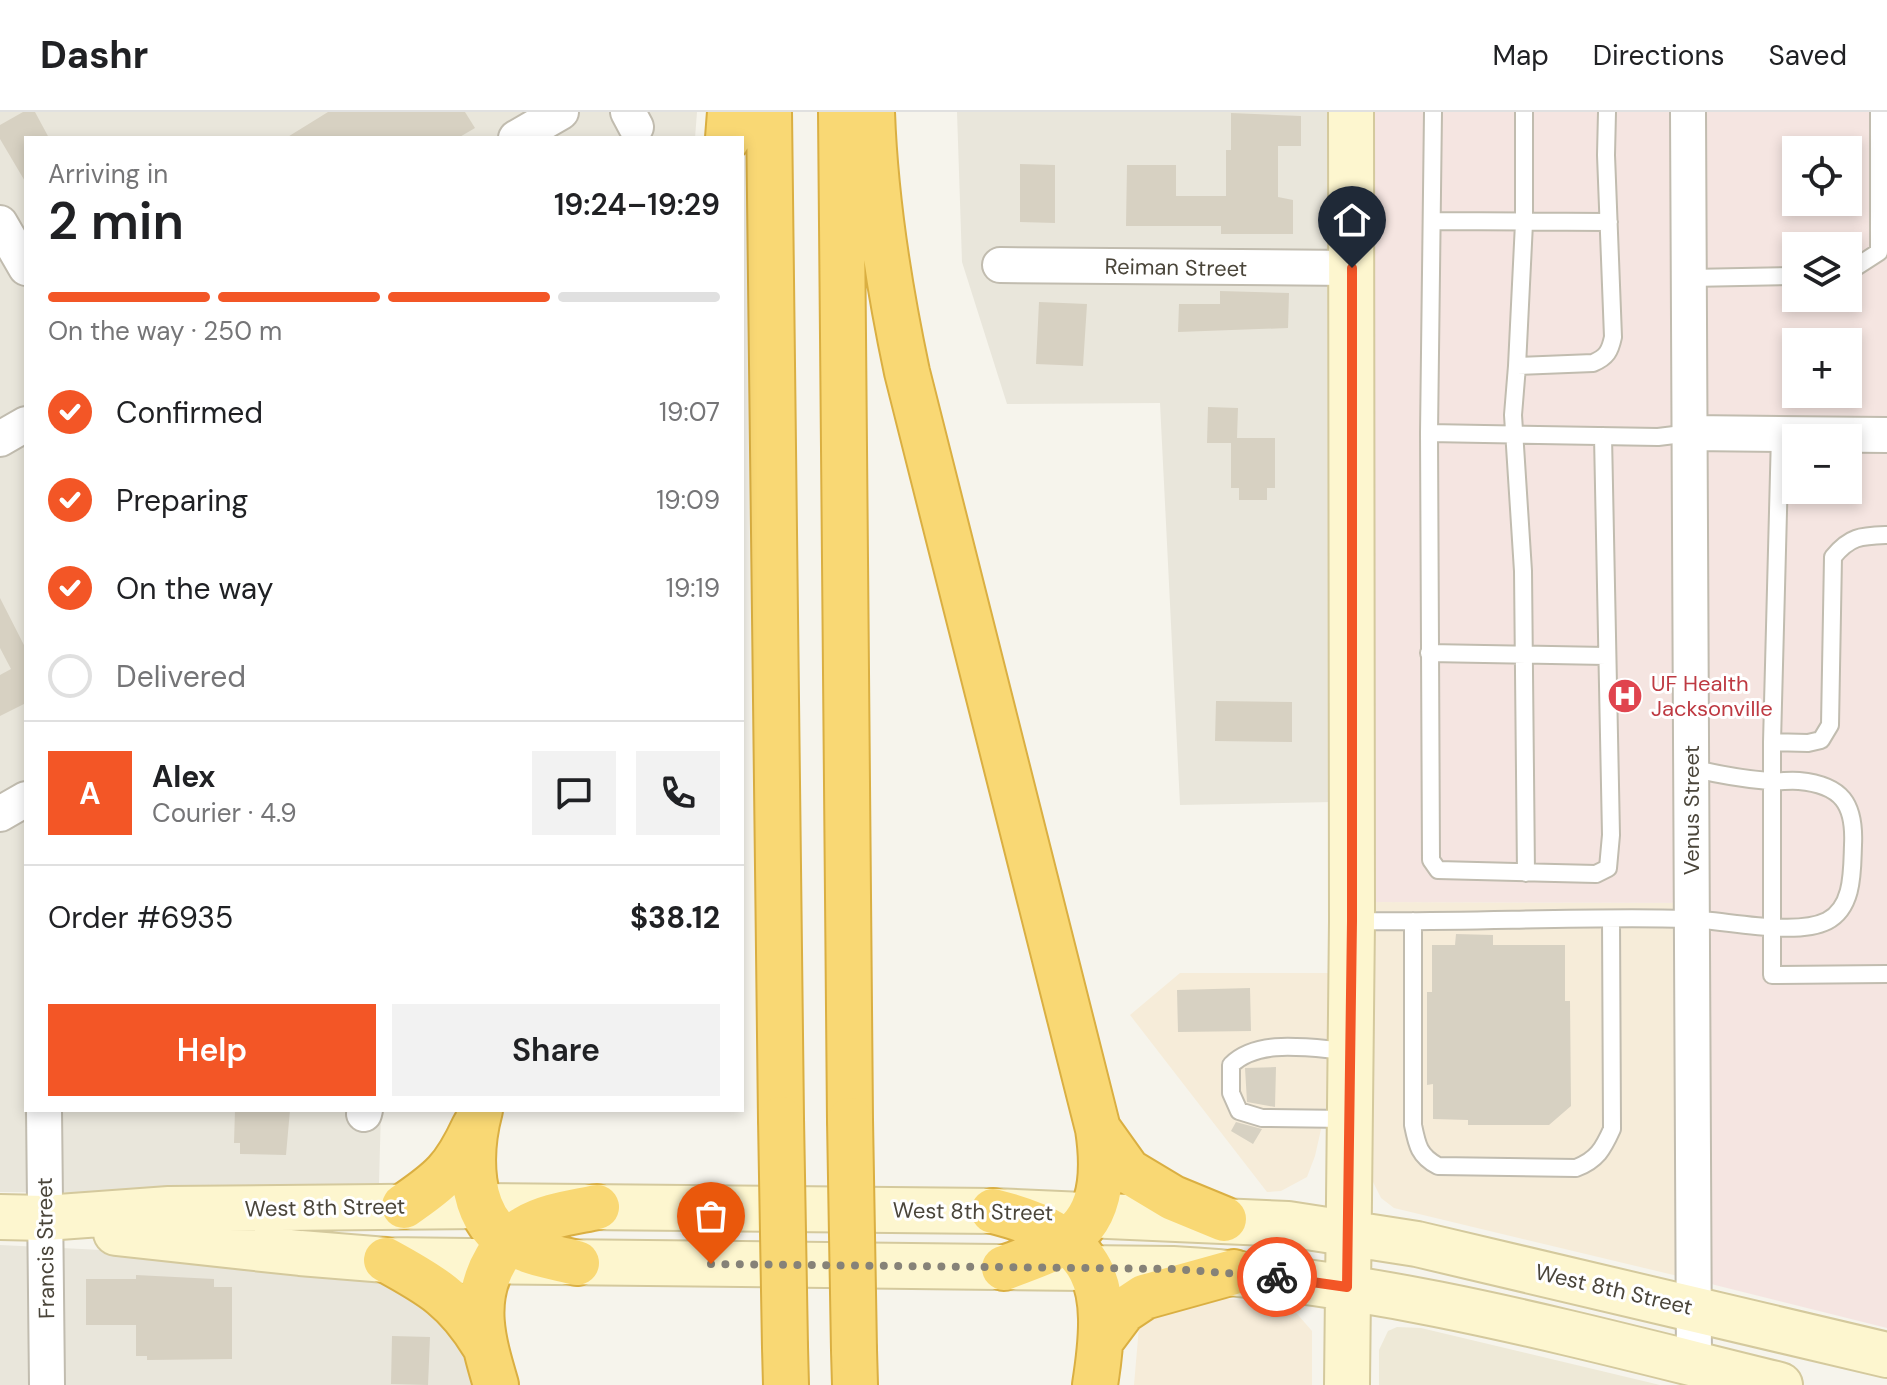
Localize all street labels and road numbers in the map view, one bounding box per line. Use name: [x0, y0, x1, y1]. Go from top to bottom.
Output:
street label: Reiman Street: [1104, 252, 1248, 283]
street label: Venus Street: [1677, 745, 1706, 875]
street label: Francis Street: [30, 1177, 61, 1319]
street label: West 8th Street: [244, 1192, 406, 1223]
street label: West 8th Street: [892, 1196, 1054, 1227]
street label: West 8th Street: [1532, 1257, 1695, 1322]

